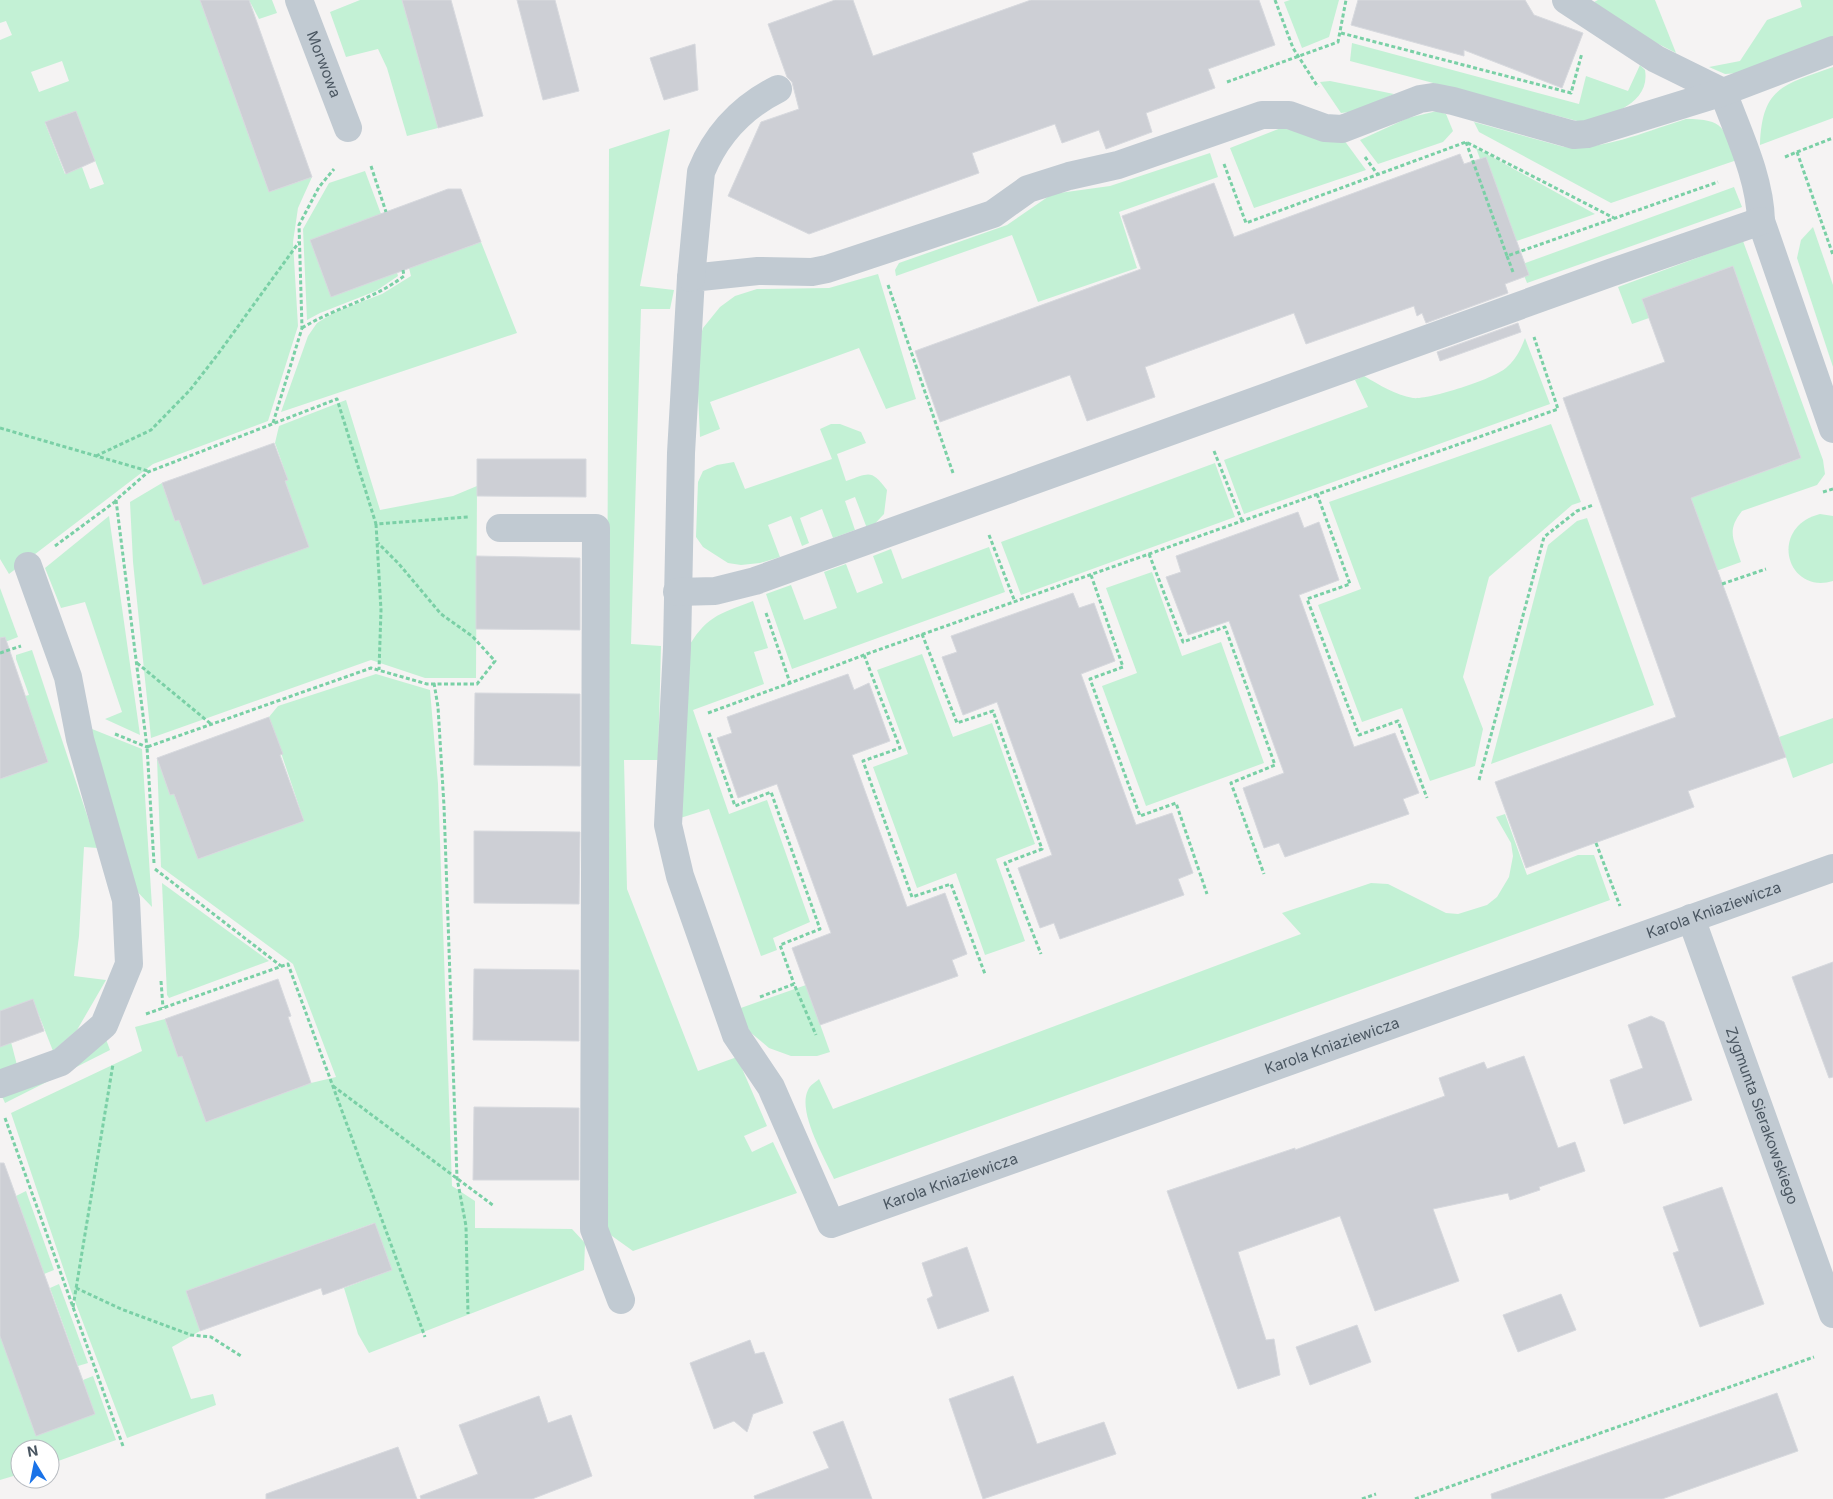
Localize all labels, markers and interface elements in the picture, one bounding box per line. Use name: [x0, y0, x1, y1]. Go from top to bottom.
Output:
street label: Morwowa: [303, 28, 345, 100]
street label: Karola Kniaziewicza: [1644, 877, 1783, 943]
street label: Karola Kniaziewicza: [1262, 1013, 1402, 1078]
street label: Zygmunta Sierakowskiego: [1722, 1024, 1803, 1207]
street label: Karola Kniaziewicza: [880, 1148, 1020, 1214]
north arrow: [10, 1439, 60, 1489]
text: N: [26, 1441, 39, 1460]

